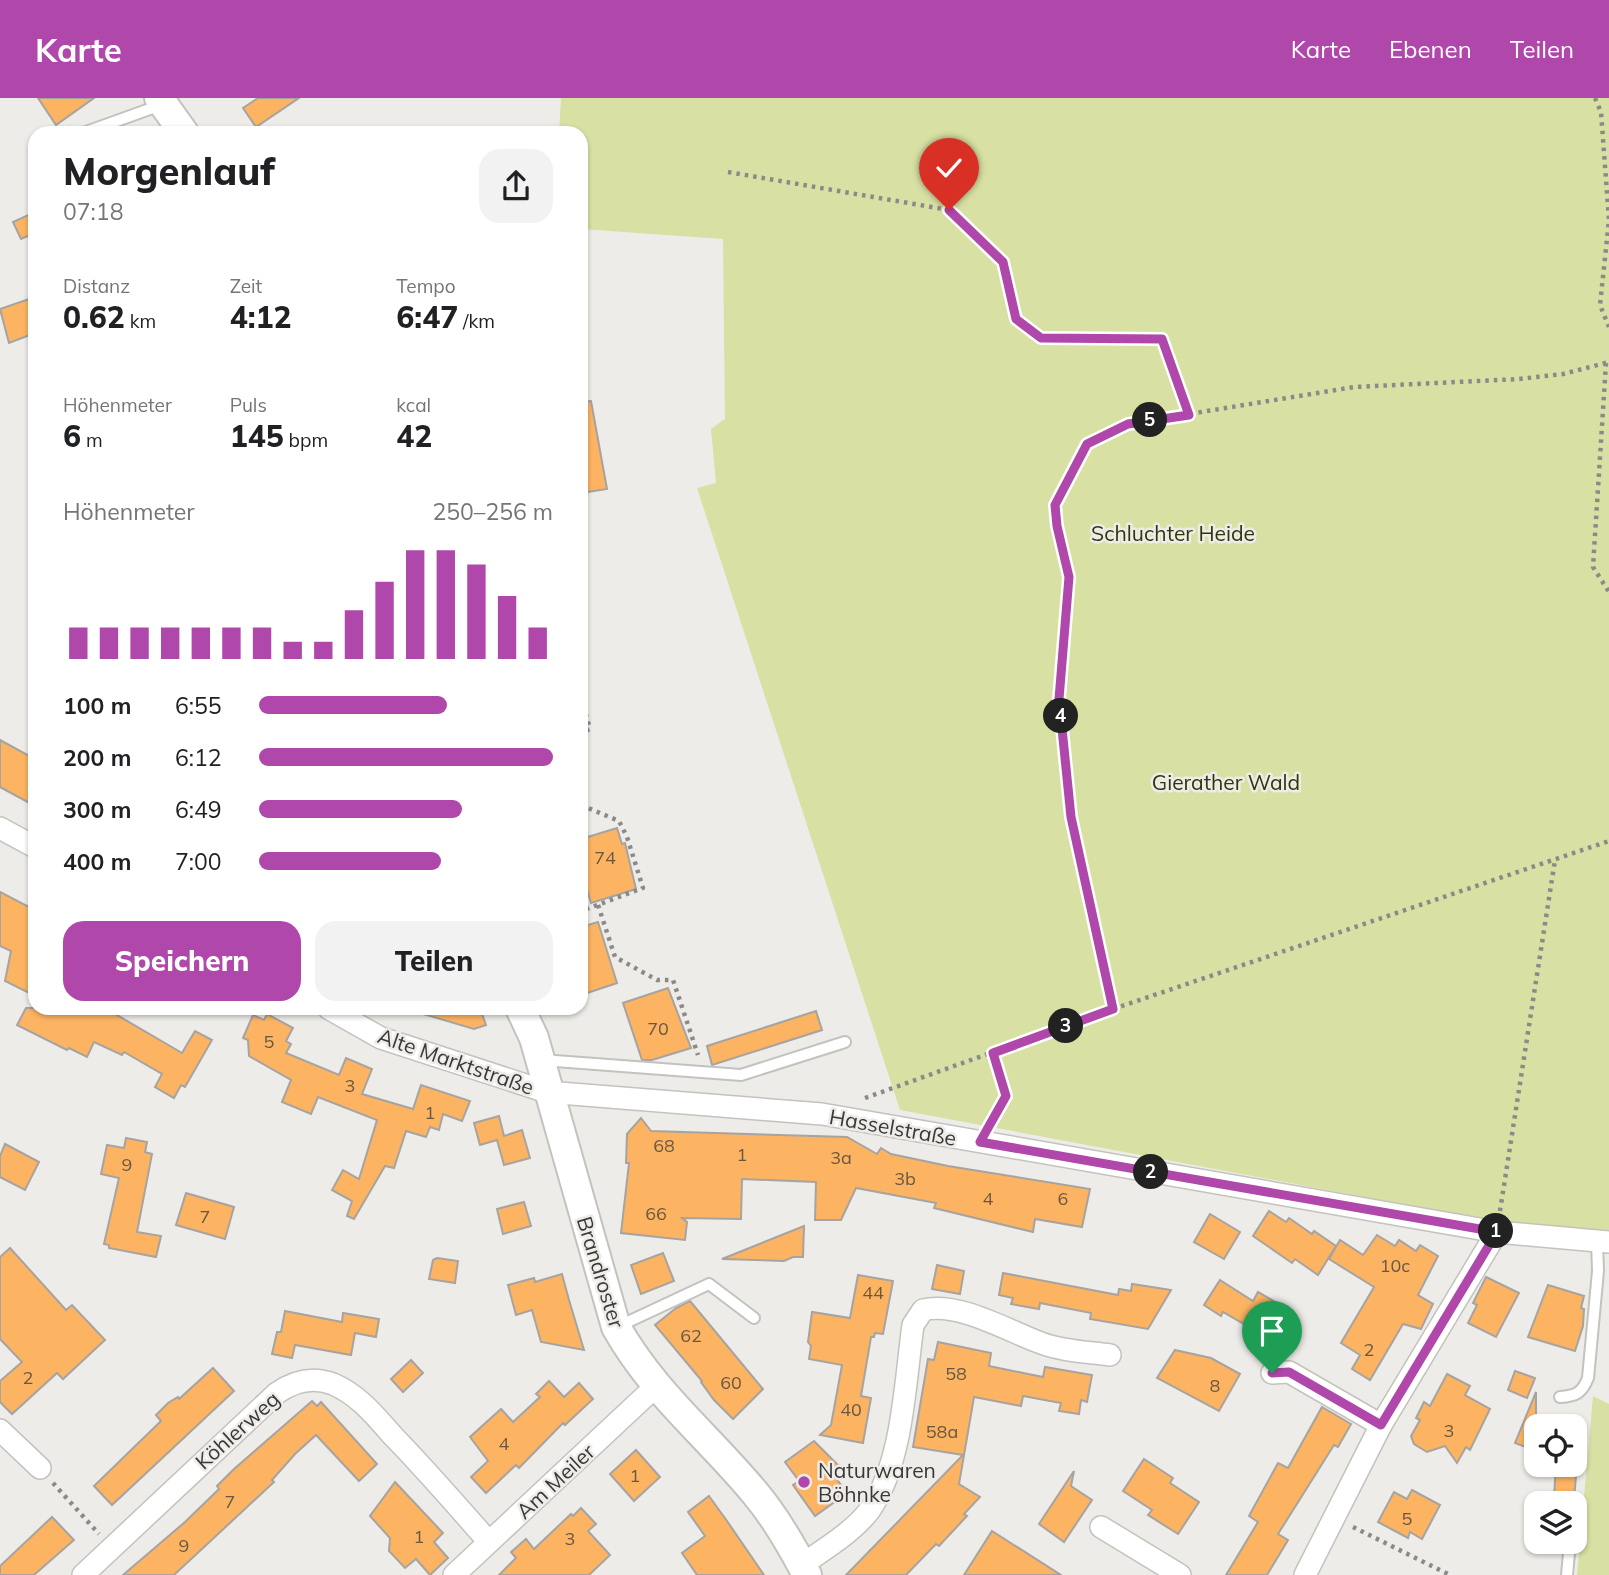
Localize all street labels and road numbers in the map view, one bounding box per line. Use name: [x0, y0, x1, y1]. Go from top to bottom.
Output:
street label: Alte Marktstraße: [375, 1022, 537, 1100]
street label: Hasselstraße: [827, 1103, 959, 1151]
street label: Brandroster: [572, 1213, 630, 1331]
street label: Köhlerweg: [190, 1385, 284, 1475]
street label: Am Meiler: [510, 1438, 600, 1524]

